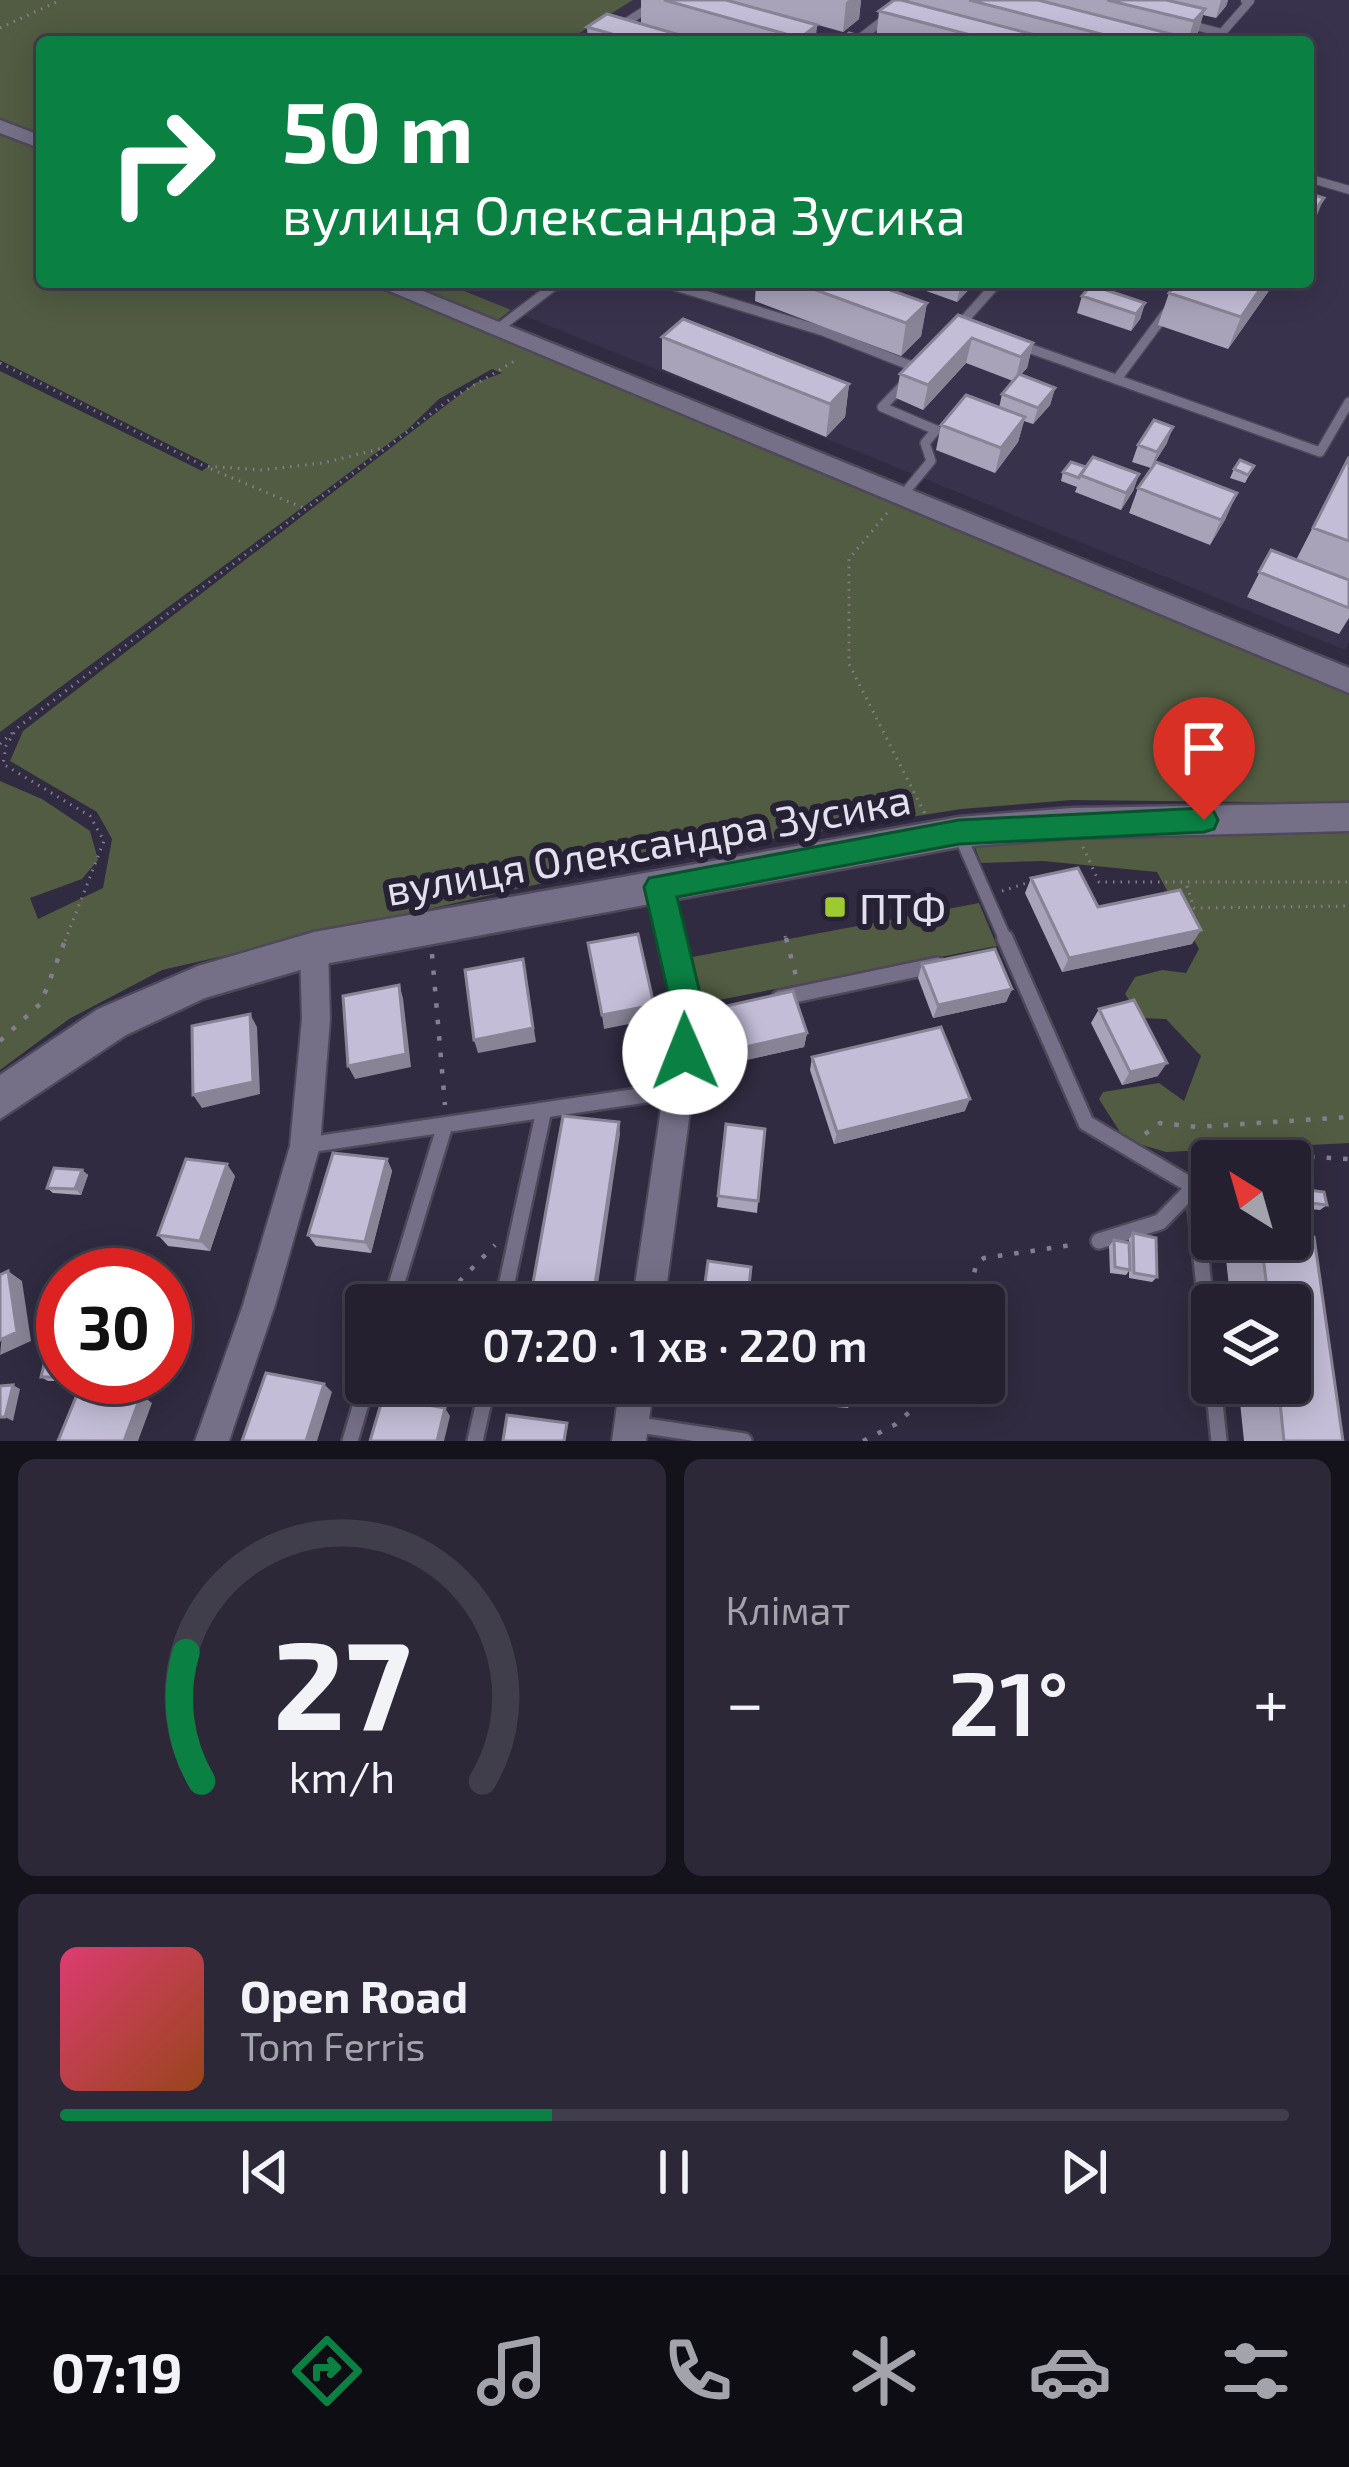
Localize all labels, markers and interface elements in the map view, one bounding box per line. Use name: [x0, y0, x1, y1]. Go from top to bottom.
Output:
text: 50 m: [282, 79, 474, 180]
icon: right: [84, 84, 240, 240]
text: вулиця Олександра Зусика: [282, 181, 966, 246]
pin: [1153, 697, 1255, 820]
icon: arrive: [1171, 715, 1237, 781]
street label: вулиця Олександра Зусика: [382, 772, 914, 915]
place label: ПТФ: [859, 882, 946, 932]
marker: ПТФ: [822, 894, 848, 920]
position arrow: [622, 989, 748, 1115]
north arrow: [1191, 1140, 1311, 1260]
map controls: [1191, 1140, 1311, 1404]
speed limit sign: 30: [36, 1248, 192, 1404]
button: layers: [1191, 1284, 1311, 1404]
text: 07:20 · 1 хв · 220 m: [482, 1317, 868, 1371]
text: Клімат: [726, 1586, 850, 1633]
text: 27: [273, 1605, 411, 1755]
text: 21°: [948, 1646, 1069, 1754]
text: −: [726, 1661, 764, 1740]
text: +: [1253, 1661, 1289, 1740]
text: km/h: [288, 1749, 395, 1801]
text: Open Road: [240, 1968, 468, 2022]
text: Tom Ferris: [240, 2022, 425, 2069]
icon: previous: [232, 2139, 298, 2205]
icon: pause: [641, 2139, 707, 2205]
icon: next: [1051, 2139, 1117, 2205]
icon: directions: [285, 2329, 369, 2413]
icon: music: [470, 2329, 554, 2413]
icon: phone: [656, 2329, 740, 2413]
icon: climate: [842, 2329, 926, 2413]
icon: car: [1028, 2329, 1112, 2413]
icon: filters: [1214, 2329, 1298, 2413]
text: 07:19: [51, 2339, 183, 2404]

